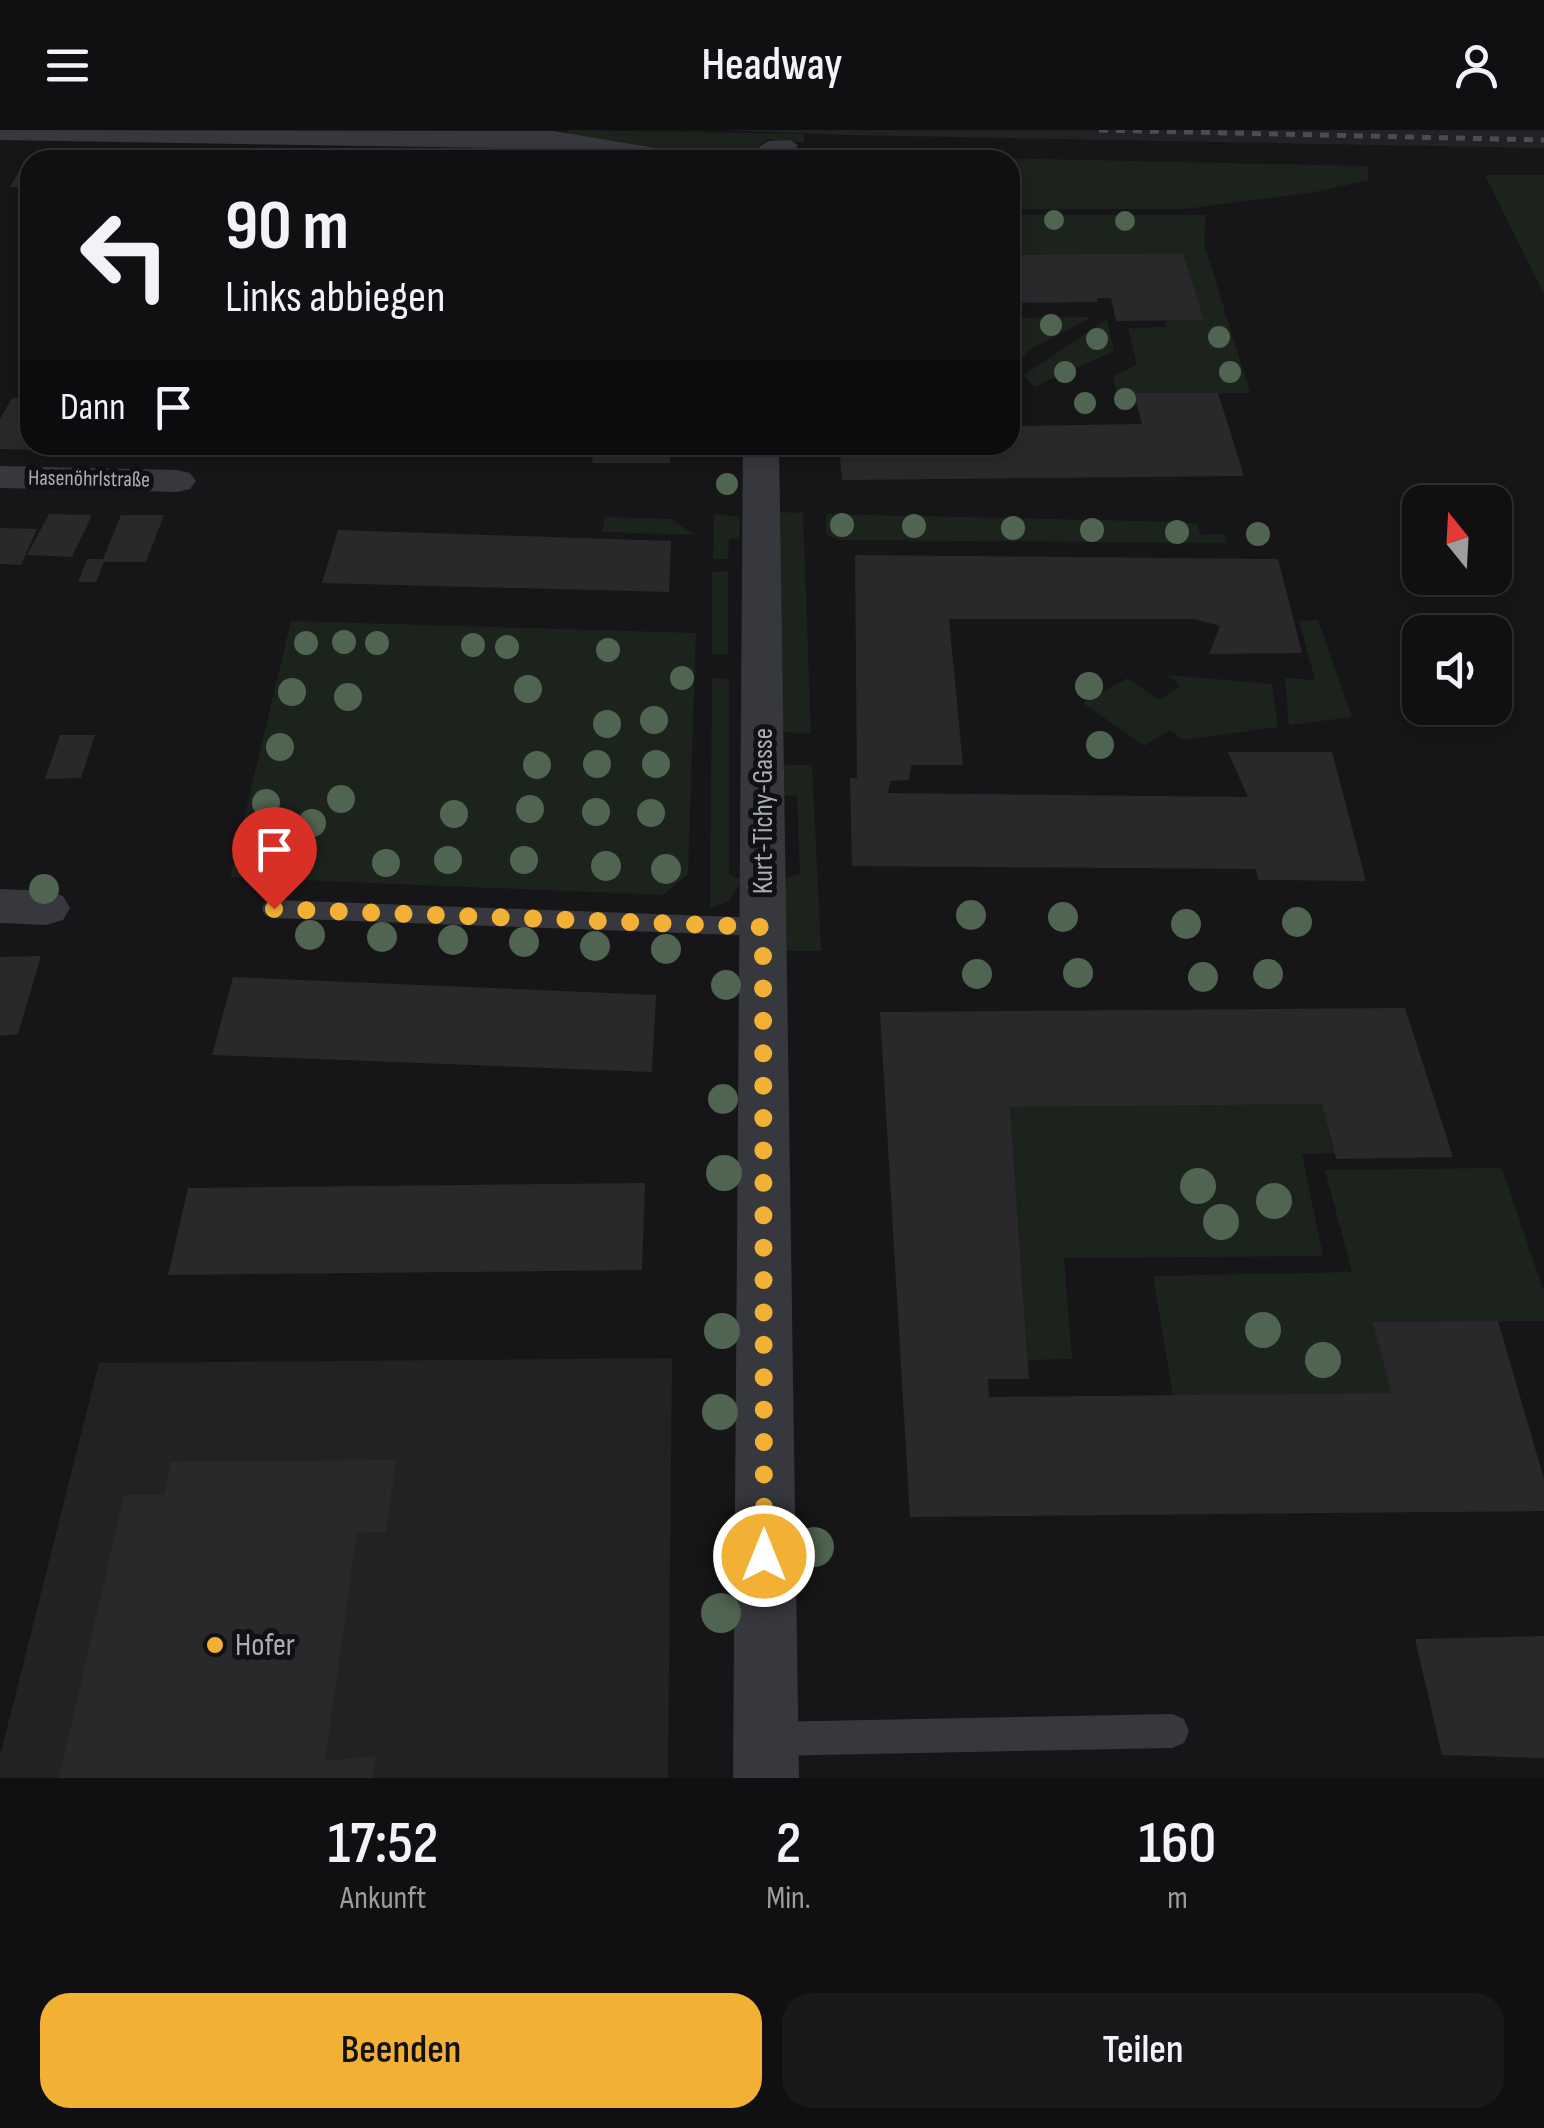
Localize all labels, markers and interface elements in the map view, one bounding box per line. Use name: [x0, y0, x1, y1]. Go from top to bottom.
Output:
icon: menu: [40, 38, 95, 93]
text: Headway: [701, 38, 843, 93]
icon: person: [1449, 38, 1504, 93]
text: 90 m: [225, 185, 349, 269]
icon: left: [60, 190, 190, 320]
text: Links abbiegen: [225, 270, 445, 325]
icon: arrive: [146, 380, 201, 435]
text: Dann: [60, 385, 126, 430]
street label: Hasenöhrlstraße: [28, 464, 150, 494]
north arrow: [1402, 485, 1512, 595]
map controls: [1402, 485, 1512, 725]
button: sound: [1402, 615, 1512, 725]
street label: Kurt-Tichy-Gasse: [747, 728, 780, 894]
pin: [232, 807, 317, 910]
icon: arrive: [247, 822, 302, 877]
position arrow: [712, 1504, 816, 1608]
place label: Hofer: [235, 1626, 295, 1665]
marker: Hofer: [204, 1634, 226, 1656]
text: 17:52: [328, 1808, 438, 1880]
text: 2: [776, 1808, 801, 1880]
text: 160: [1139, 1808, 1216, 1880]
text: Ankunft: [340, 1879, 426, 1918]
text: Min.: [766, 1879, 811, 1918]
text: m: [1167, 1879, 1188, 1918]
button: Beenden: [40, 1993, 762, 2108]
button: Teilen: [782, 1993, 1504, 2108]

